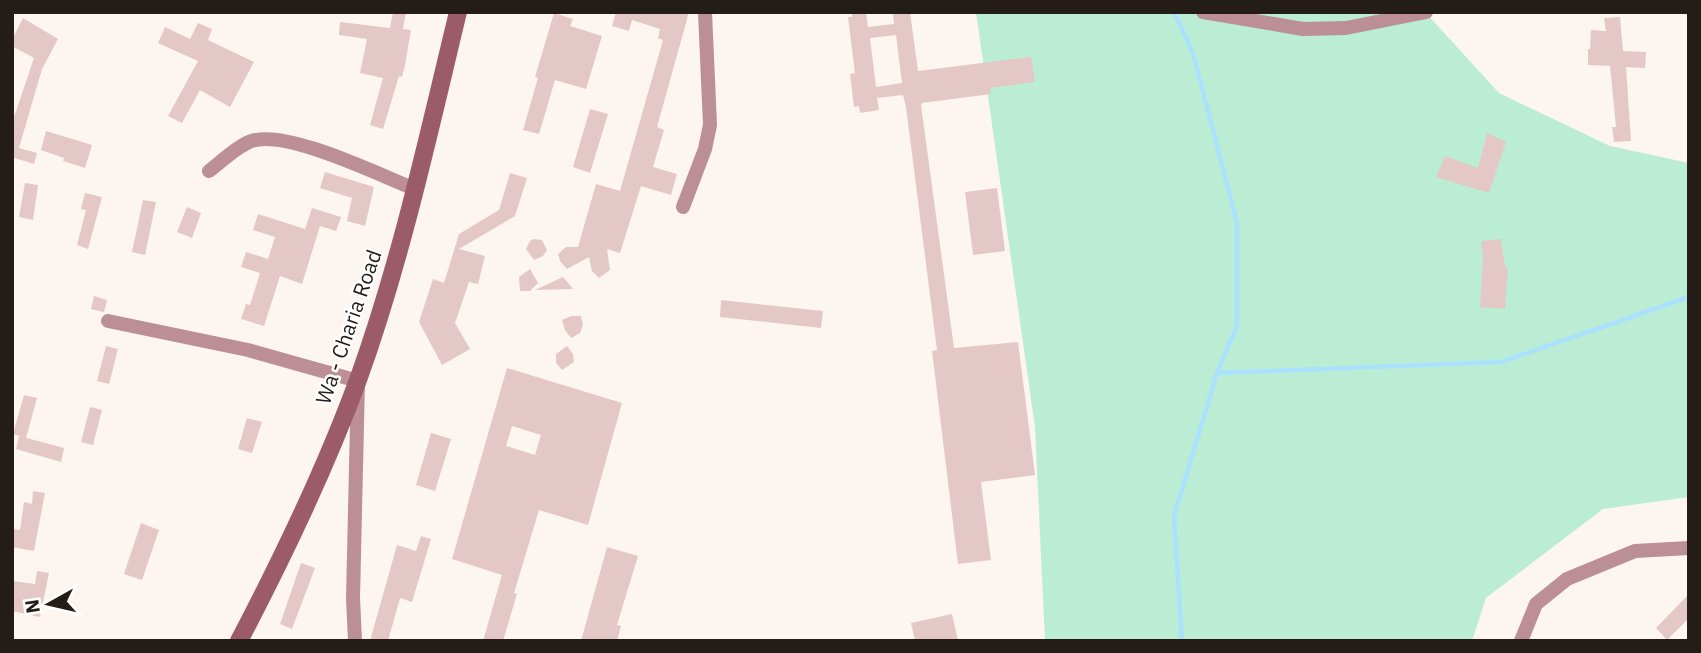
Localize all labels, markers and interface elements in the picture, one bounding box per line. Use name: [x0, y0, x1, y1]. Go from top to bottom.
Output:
street label: Wa - Charia Road: [309, 246, 388, 408]
north arrow: [14, 569, 84, 639]
text: N: [19, 598, 45, 615]

